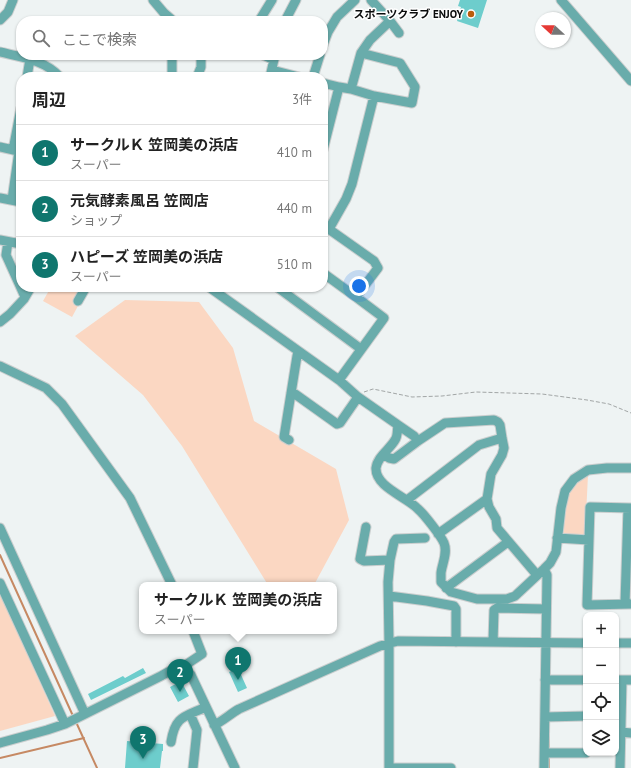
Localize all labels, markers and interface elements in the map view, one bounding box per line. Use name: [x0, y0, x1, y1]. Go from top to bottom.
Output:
place label: スポーツクラブ ENJOY: [353, 7, 463, 21]
marker: スポーツクラブ ENJOY: [466, 9, 476, 19]
north arrow: [535, 12, 571, 48]
search box: [16, 16, 328, 60]
icon: search: [30, 27, 52, 49]
text: ここで検索: [62, 30, 137, 49]
text: 周辺: [32, 89, 66, 111]
text: 3件: [292, 91, 312, 108]
text: サークルＫ 笠岡美の浜店: [70, 135, 238, 154]
text: 1: [41, 144, 49, 161]
text: 410 m: [277, 144, 312, 161]
text: スーパー: [70, 156, 122, 173]
text: 元気酵素風呂 笠岡店: [70, 191, 209, 210]
text: 2: [41, 200, 49, 217]
text: 440 m: [277, 200, 312, 217]
text: ショップ: [70, 212, 122, 229]
text: ハピーズ 笠岡美の浜店: [70, 247, 223, 266]
text: 3: [41, 256, 49, 273]
text: 510 m: [277, 256, 312, 273]
text: スーパー: [70, 268, 122, 285]
your location: [349, 276, 369, 296]
popup: [139, 582, 337, 634]
text: サークルＫ 笠岡美の浜店: [154, 590, 322, 609]
text: スーパー: [154, 611, 206, 628]
map controls: [583, 612, 619, 756]
button: +: [583, 612, 619, 648]
pin: 1: [225, 647, 251, 680]
button: −: [583, 648, 619, 684]
pin: 2: [167, 659, 193, 692]
button: locate: [583, 684, 619, 720]
button: layers: [583, 720, 619, 756]
pin: 3: [130, 726, 156, 759]

